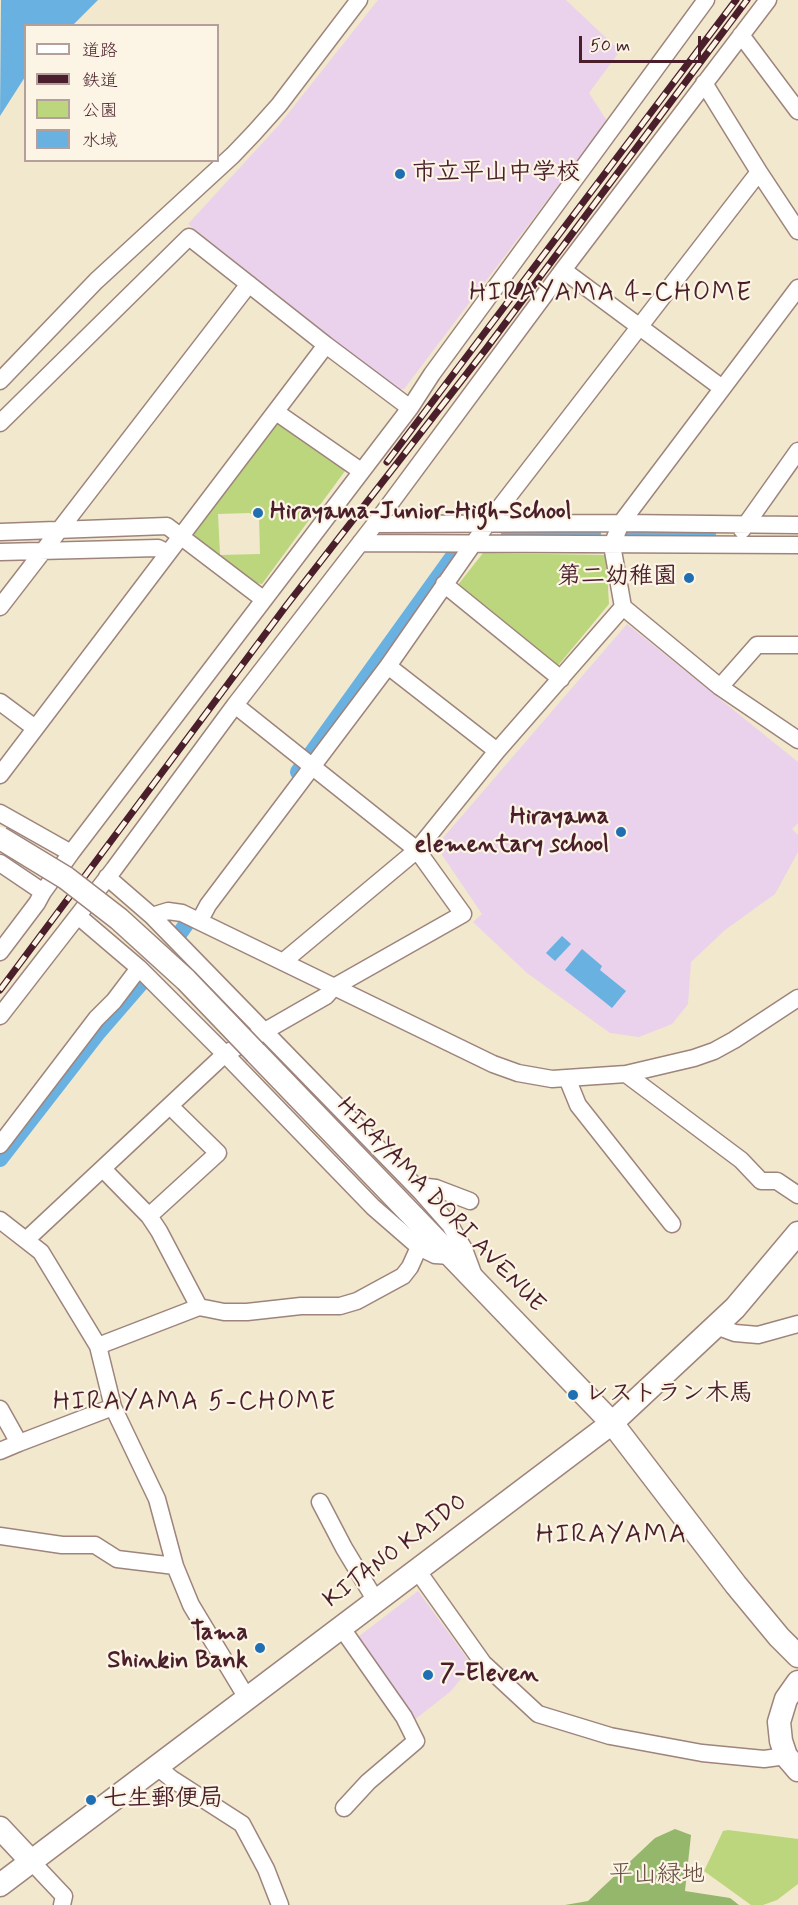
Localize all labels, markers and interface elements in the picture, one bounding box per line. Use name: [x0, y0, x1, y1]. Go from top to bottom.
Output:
legend: [24, 24, 219, 162]
scale bar: [582, 24, 704, 62]
text: 50 m: [590, 34, 630, 58]
text: 道路: [82, 39, 118, 63]
text: 鉄道: [82, 69, 118, 93]
text: 公園: [82, 99, 118, 123]
text: 水域: [82, 129, 118, 153]
place label: 市立平山中学校: [412, 160, 580, 188]
marker: 市立平山中学校: [393, 167, 407, 181]
district label: HIRAYAMA 4-CHOME: [472, 279, 750, 311]
place label: Hirayama-Junior-High-School: [270, 499, 571, 527]
marker: Hirayama-Junior-High-School: [251, 506, 265, 520]
place label: 第二幼稚園: [557, 564, 677, 592]
marker: 第二幼稚園: [682, 571, 696, 585]
place label: Hirayama elementary school: [414, 804, 609, 860]
marker: Hirayama elementary school: [614, 825, 628, 839]
street label: HIRAYAMA DORI AVENUE: [330, 1093, 550, 1319]
place label: レストラン木馬: [585, 1381, 753, 1409]
district label: HIRAYAMA 5-CHOME: [55, 1388, 335, 1420]
marker: レストラン木馬: [566, 1388, 580, 1402]
street label: KITANO KAIDO: [319, 1489, 473, 1615]
district label: HIRAYAMA: [538, 1520, 686, 1552]
place label: Tama Shinkin Bank: [107, 1620, 248, 1676]
marker: Tama Shinkin Bank: [253, 1641, 267, 1655]
place label: 7-Eleven: [440, 1661, 539, 1689]
marker: 7-Eleven: [421, 1668, 435, 1682]
place label: 七生郵便局: [103, 1786, 223, 1814]
marker: 七生郵便局: [84, 1793, 98, 1807]
park label: 平山緑地: [609, 1862, 705, 1890]

